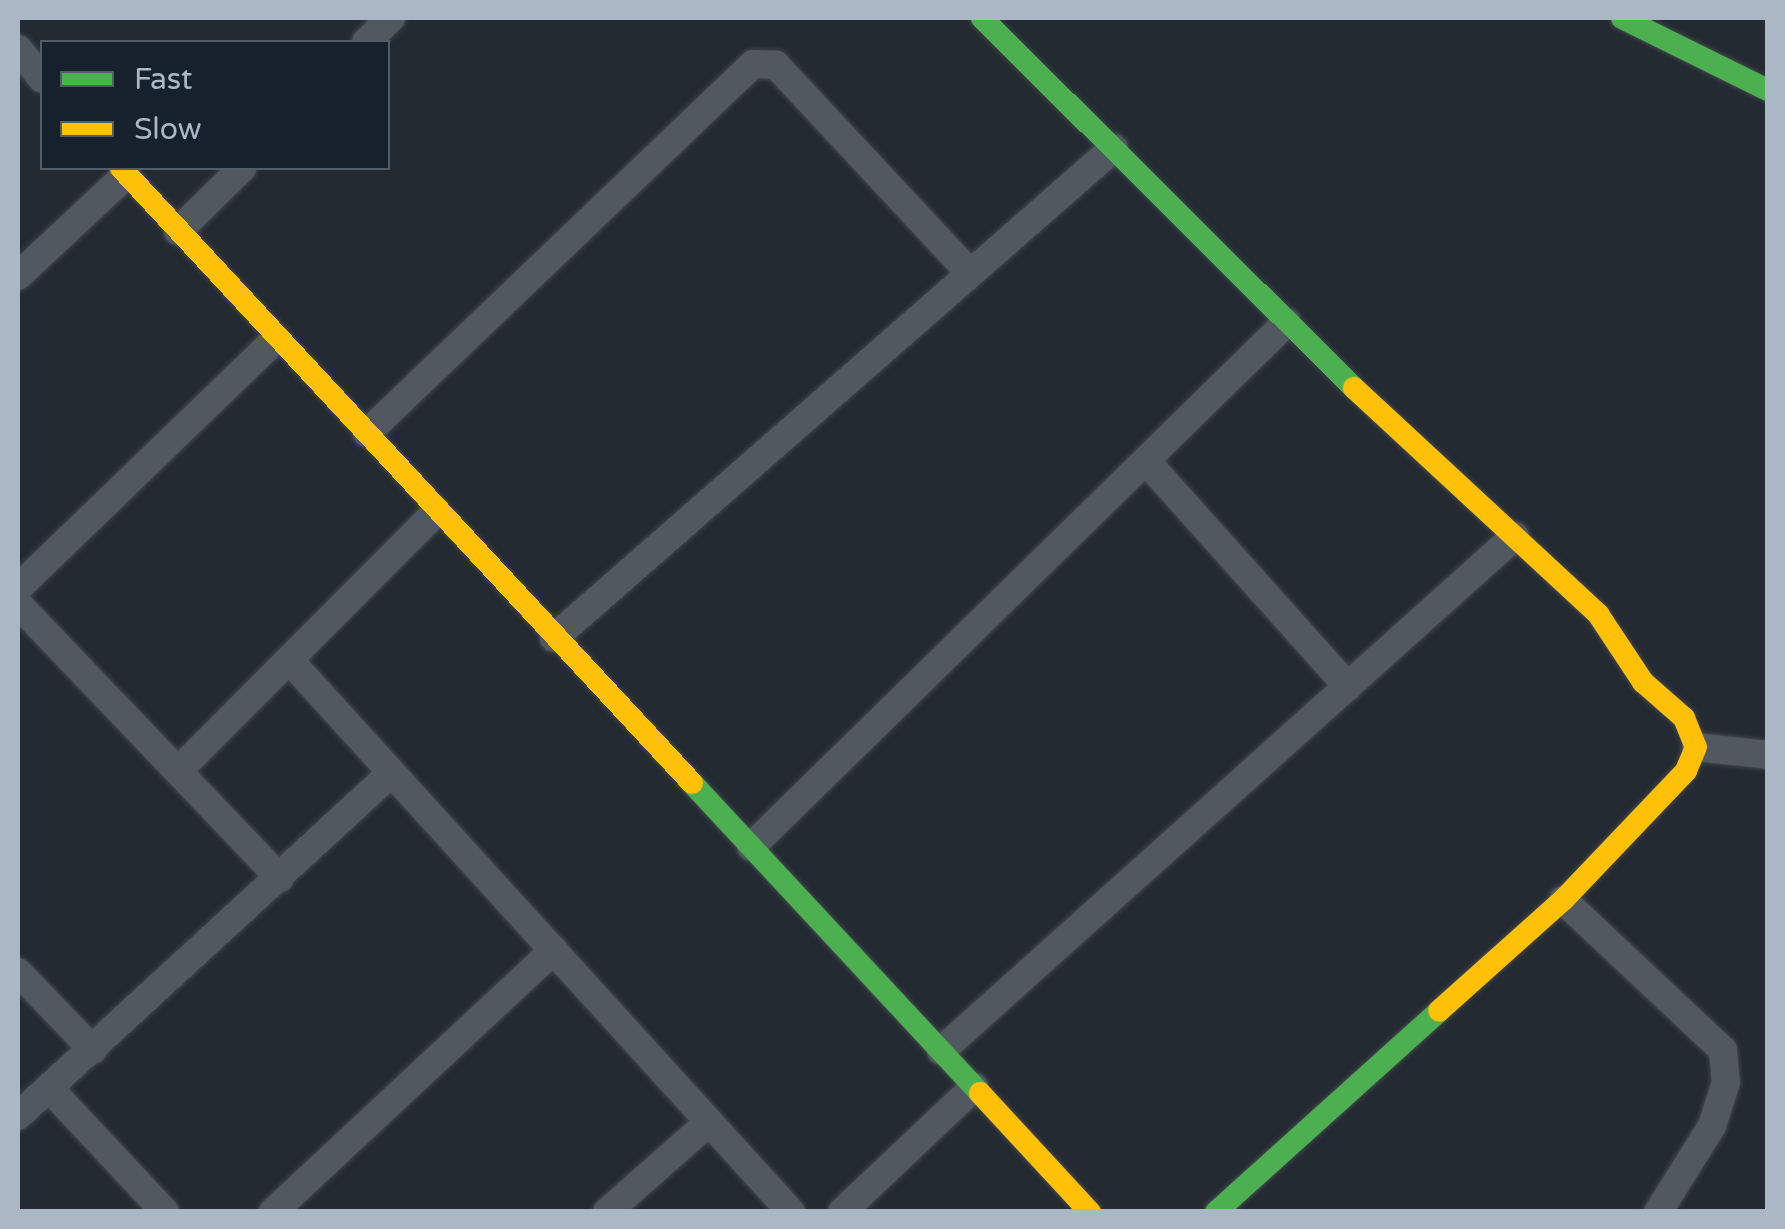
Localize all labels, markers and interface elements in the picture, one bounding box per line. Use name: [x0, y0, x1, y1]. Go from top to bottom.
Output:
legend: [40, 40, 390, 170]
text: Fast: [134, 61, 193, 98]
text: Slow: [134, 111, 202, 148]

